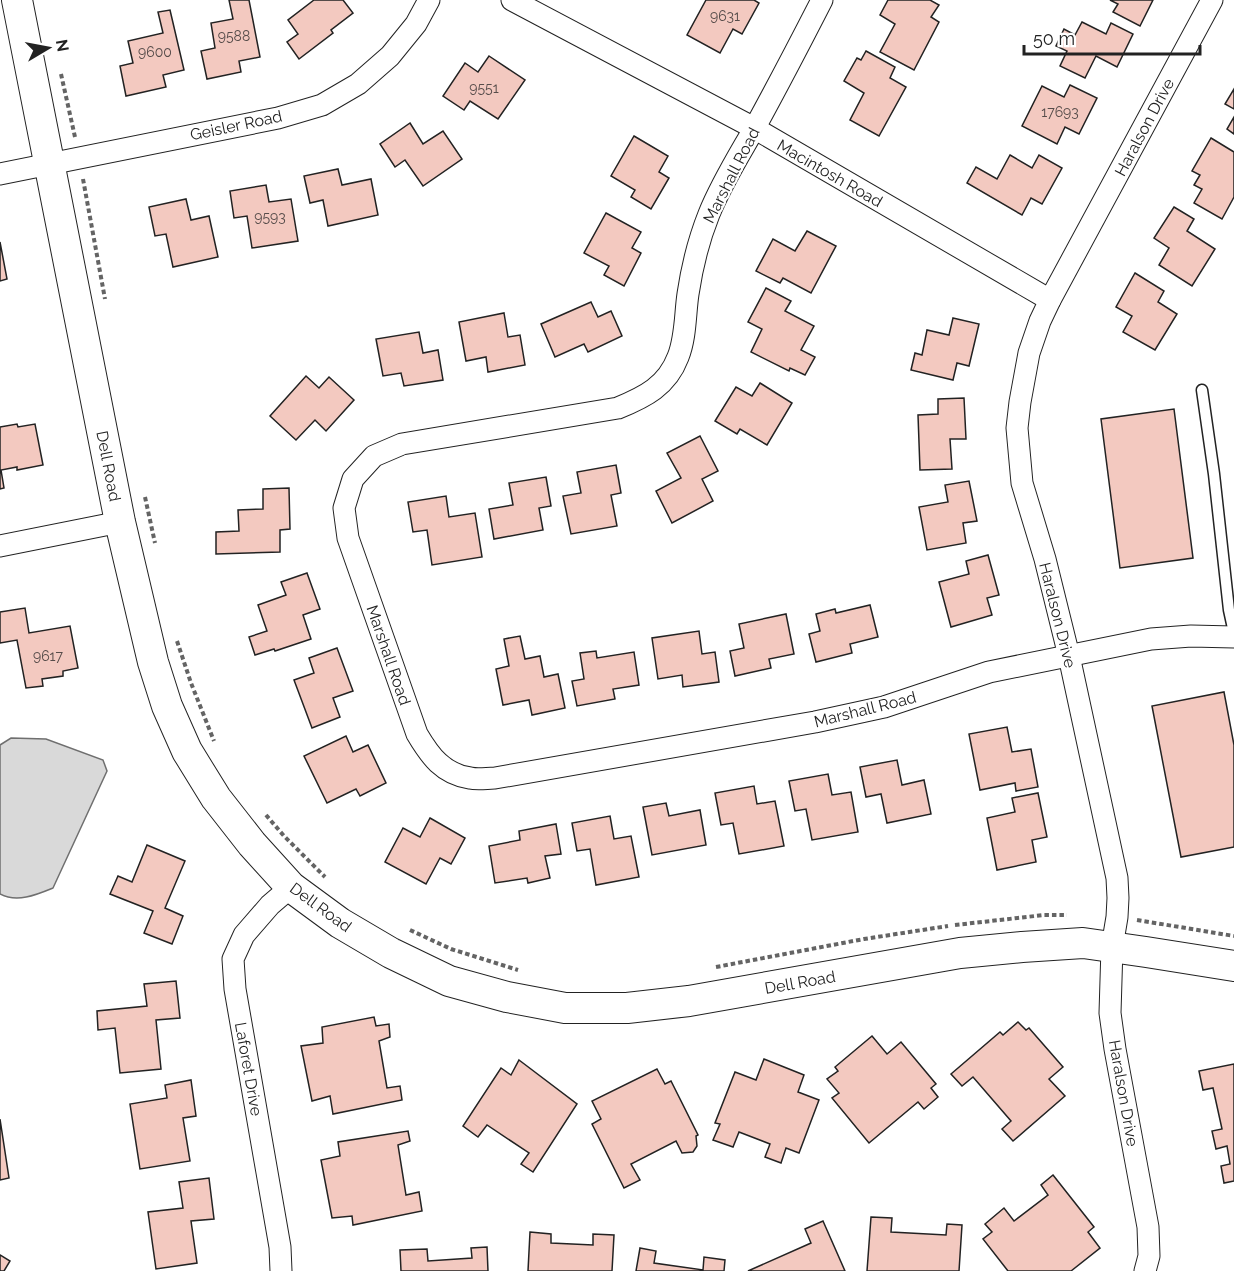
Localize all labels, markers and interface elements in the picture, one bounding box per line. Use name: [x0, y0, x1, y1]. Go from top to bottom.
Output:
house number: 9631: [710, 8, 740, 24]
north arrow: [18, 18, 78, 78]
scale bar: [1024, 18, 1200, 56]
house number: 9588: [218, 28, 250, 44]
text: 50 m: [1033, 28, 1075, 49]
text: N: [52, 38, 73, 53]
house number: 9600: [138, 44, 172, 60]
street label: Haralson Drive: [1111, 75, 1178, 179]
house number: 9551: [469, 80, 499, 96]
house number: 17693: [1041, 104, 1079, 120]
street label: Geisler Road: [188, 106, 284, 145]
street label: Marshall Road: [699, 124, 764, 226]
street label: Macintosh Road: [774, 136, 886, 211]
house number: 9593: [254, 209, 286, 225]
street label: Dell Road: [92, 429, 125, 503]
street label: Haralson Drive: [1035, 560, 1080, 670]
street label: Marshall Road: [362, 603, 415, 708]
house number: 9617: [33, 648, 64, 664]
street label: Marshall Road: [812, 688, 918, 731]
street label: Dell Road: [286, 879, 355, 936]
street label: Dell Road: [763, 967, 837, 998]
street label: Laforet Drive: [231, 1021, 266, 1117]
street label: Haralson Drive: [1105, 1038, 1142, 1148]

